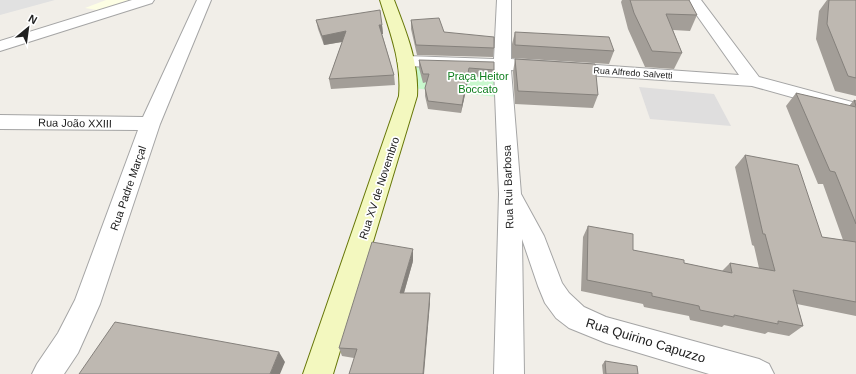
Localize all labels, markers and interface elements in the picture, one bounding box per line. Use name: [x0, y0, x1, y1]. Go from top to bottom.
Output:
north arrow: [8, 8, 48, 48]
text: N: [26, 12, 39, 26]
street label: Rua Alfredo Salvetti: [593, 65, 673, 81]
park label: Praça Heitor Boccato: [447, 70, 509, 95]
street label: Rua João XXIII: [38, 116, 112, 130]
street label: Rua XV de Novembro: [357, 135, 401, 241]
street label: Rua Padre Marçal: [108, 144, 148, 232]
street label: Rua Rui Barbosa: [501, 144, 515, 229]
street label: Rua Quirino Capuzzo: [584, 315, 707, 366]

